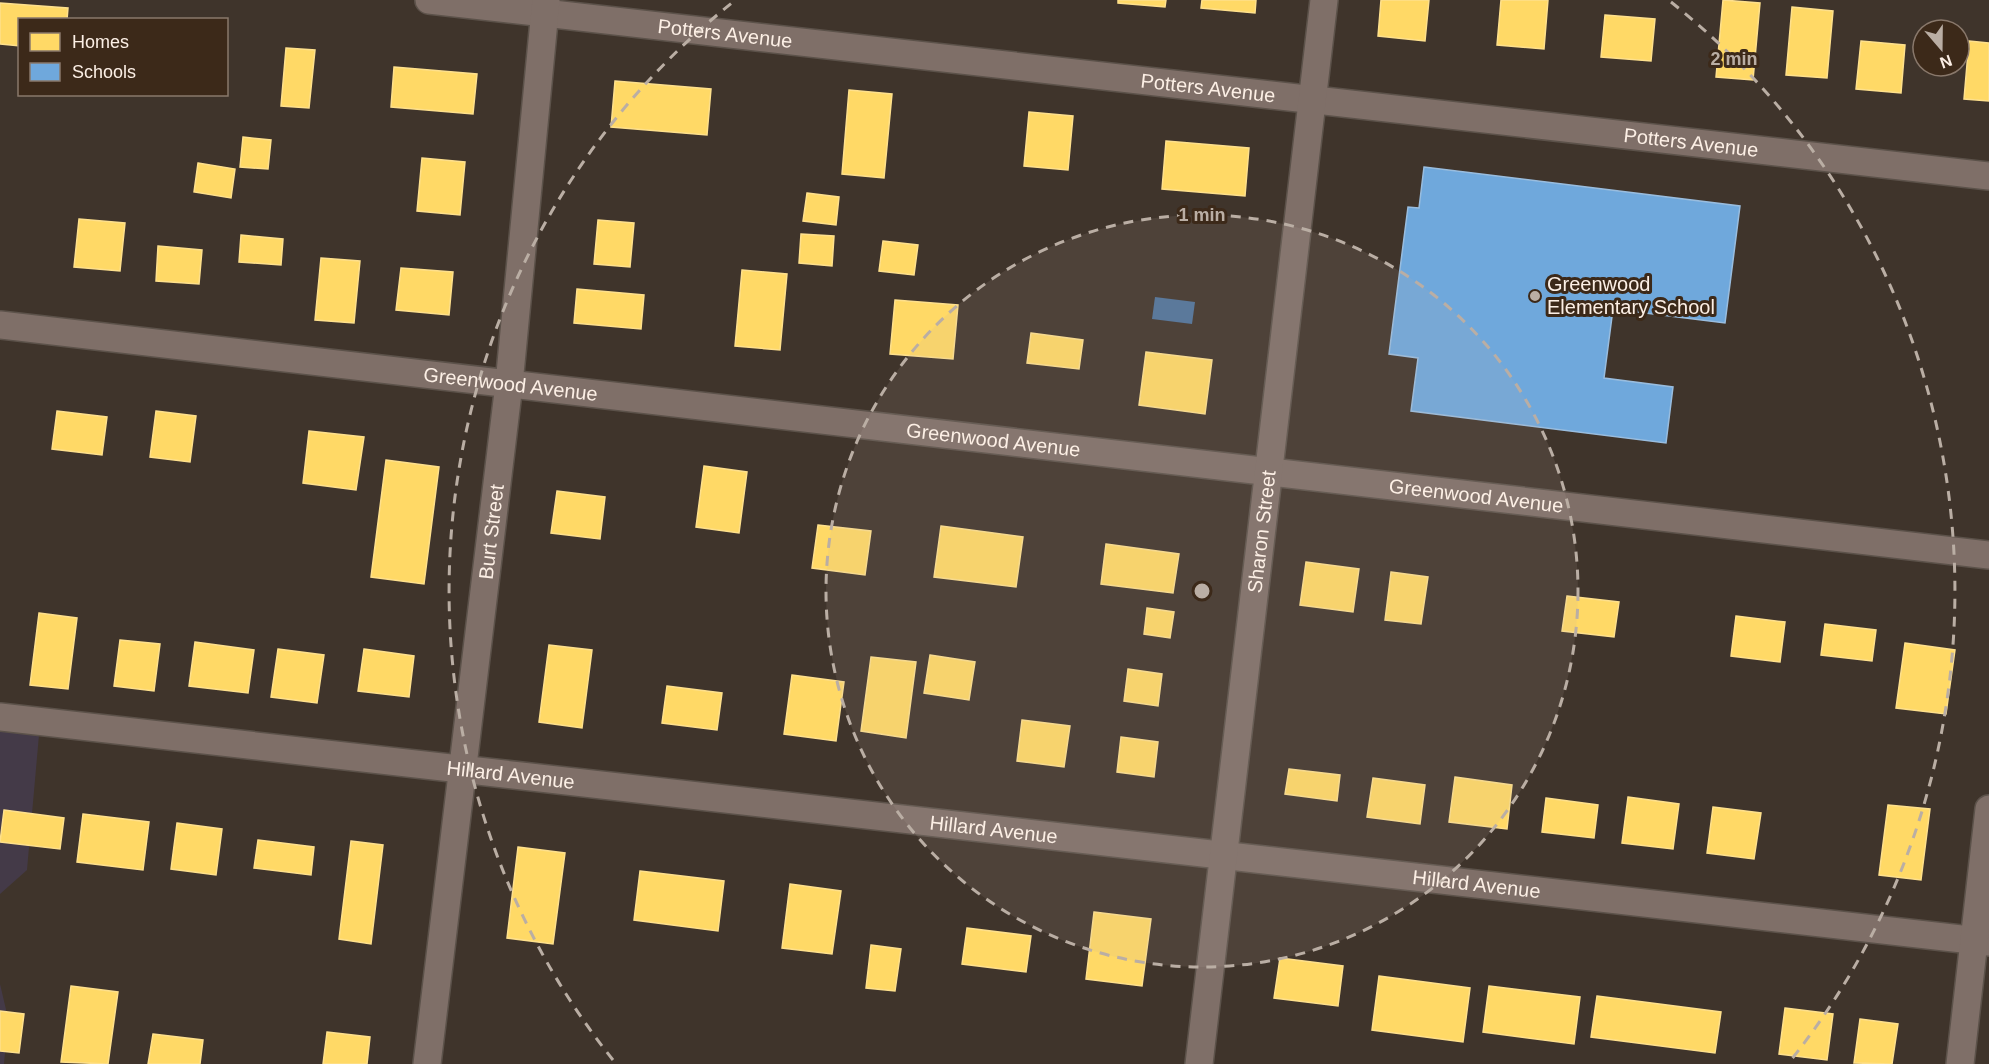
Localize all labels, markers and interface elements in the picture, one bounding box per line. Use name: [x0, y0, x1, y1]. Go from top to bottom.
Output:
street label: Potters Avenue: [657, 15, 794, 52]
legend: [18, 18, 228, 96]
north arrow: [1911, 18, 1971, 78]
text: Homes: [72, 32, 129, 52]
text: 2 min: [1710, 49, 1758, 69]
text: N: [1938, 52, 1954, 72]
text: Schools: [72, 62, 136, 82]
street label: Potters Avenue: [1140, 69, 1277, 106]
street label: Potters Avenue: [1623, 124, 1759, 161]
text: 1 min: [1178, 205, 1226, 225]
place label: Greenwood Elementary School: [1547, 273, 1715, 318]
marker: Greenwood Elementary School: [1528, 289, 1542, 303]
street label: Greenwood Avenue: [422, 363, 599, 405]
street label: Greenwood Avenue: [905, 419, 1082, 461]
street label: Sharon Street: [1243, 469, 1280, 594]
street label: Greenwood Avenue: [1388, 475, 1565, 517]
street label: Burt Street: [475, 483, 508, 581]
centre of rings: [1192, 581, 1212, 601]
street label: Hillard Avenue: [446, 757, 576, 793]
street label: Hillard Avenue: [928, 811, 1059, 848]
street label: Hillard Avenue: [1411, 866, 1542, 902]

